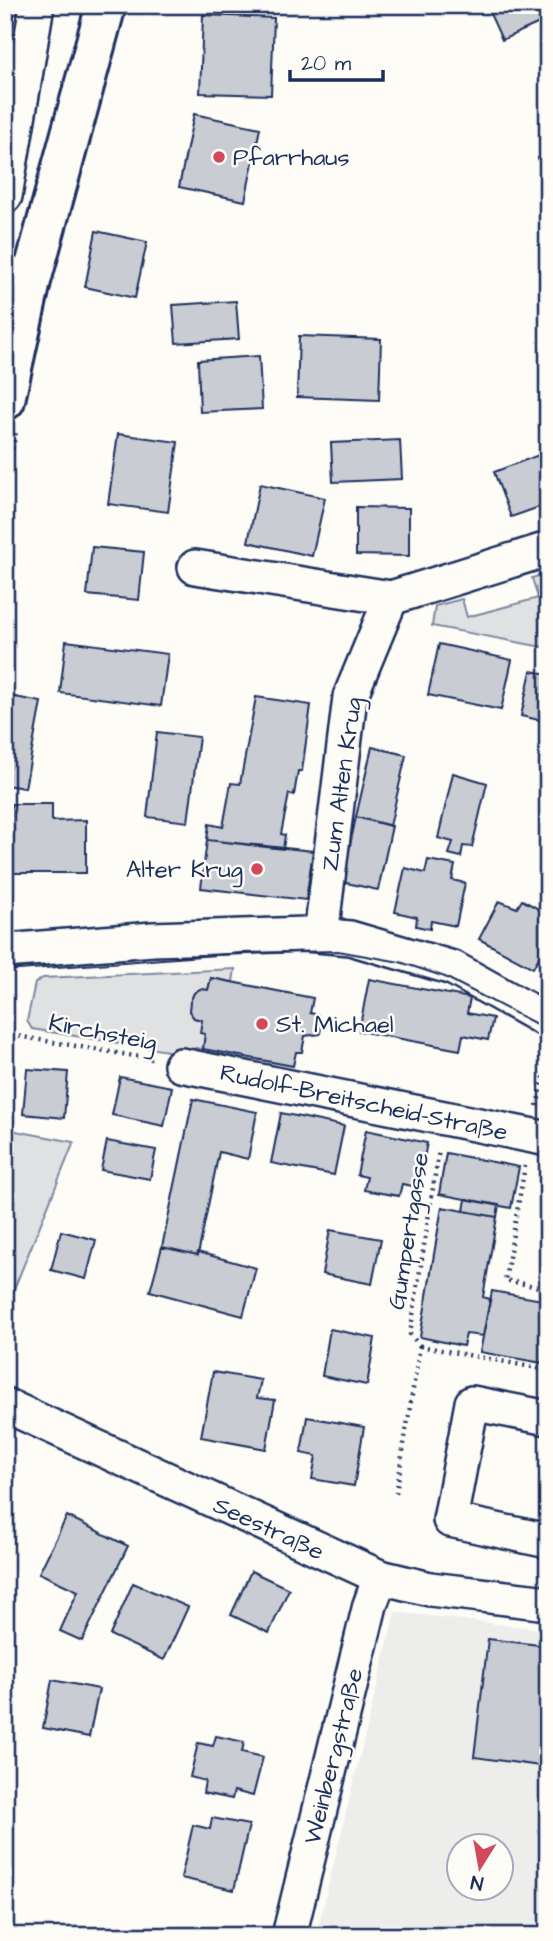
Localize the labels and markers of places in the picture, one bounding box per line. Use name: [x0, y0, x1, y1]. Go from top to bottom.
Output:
place label: Pfarrhaus: [233, 141, 350, 175]
marker: Pfarrhaus: [211, 149, 227, 165]
place label: Alter Krug: [126, 853, 243, 888]
marker: Alter Krug: [249, 861, 265, 877]
place label: St. Michael: [276, 1008, 394, 1042]
marker: St. Michael: [254, 1016, 270, 1032]

